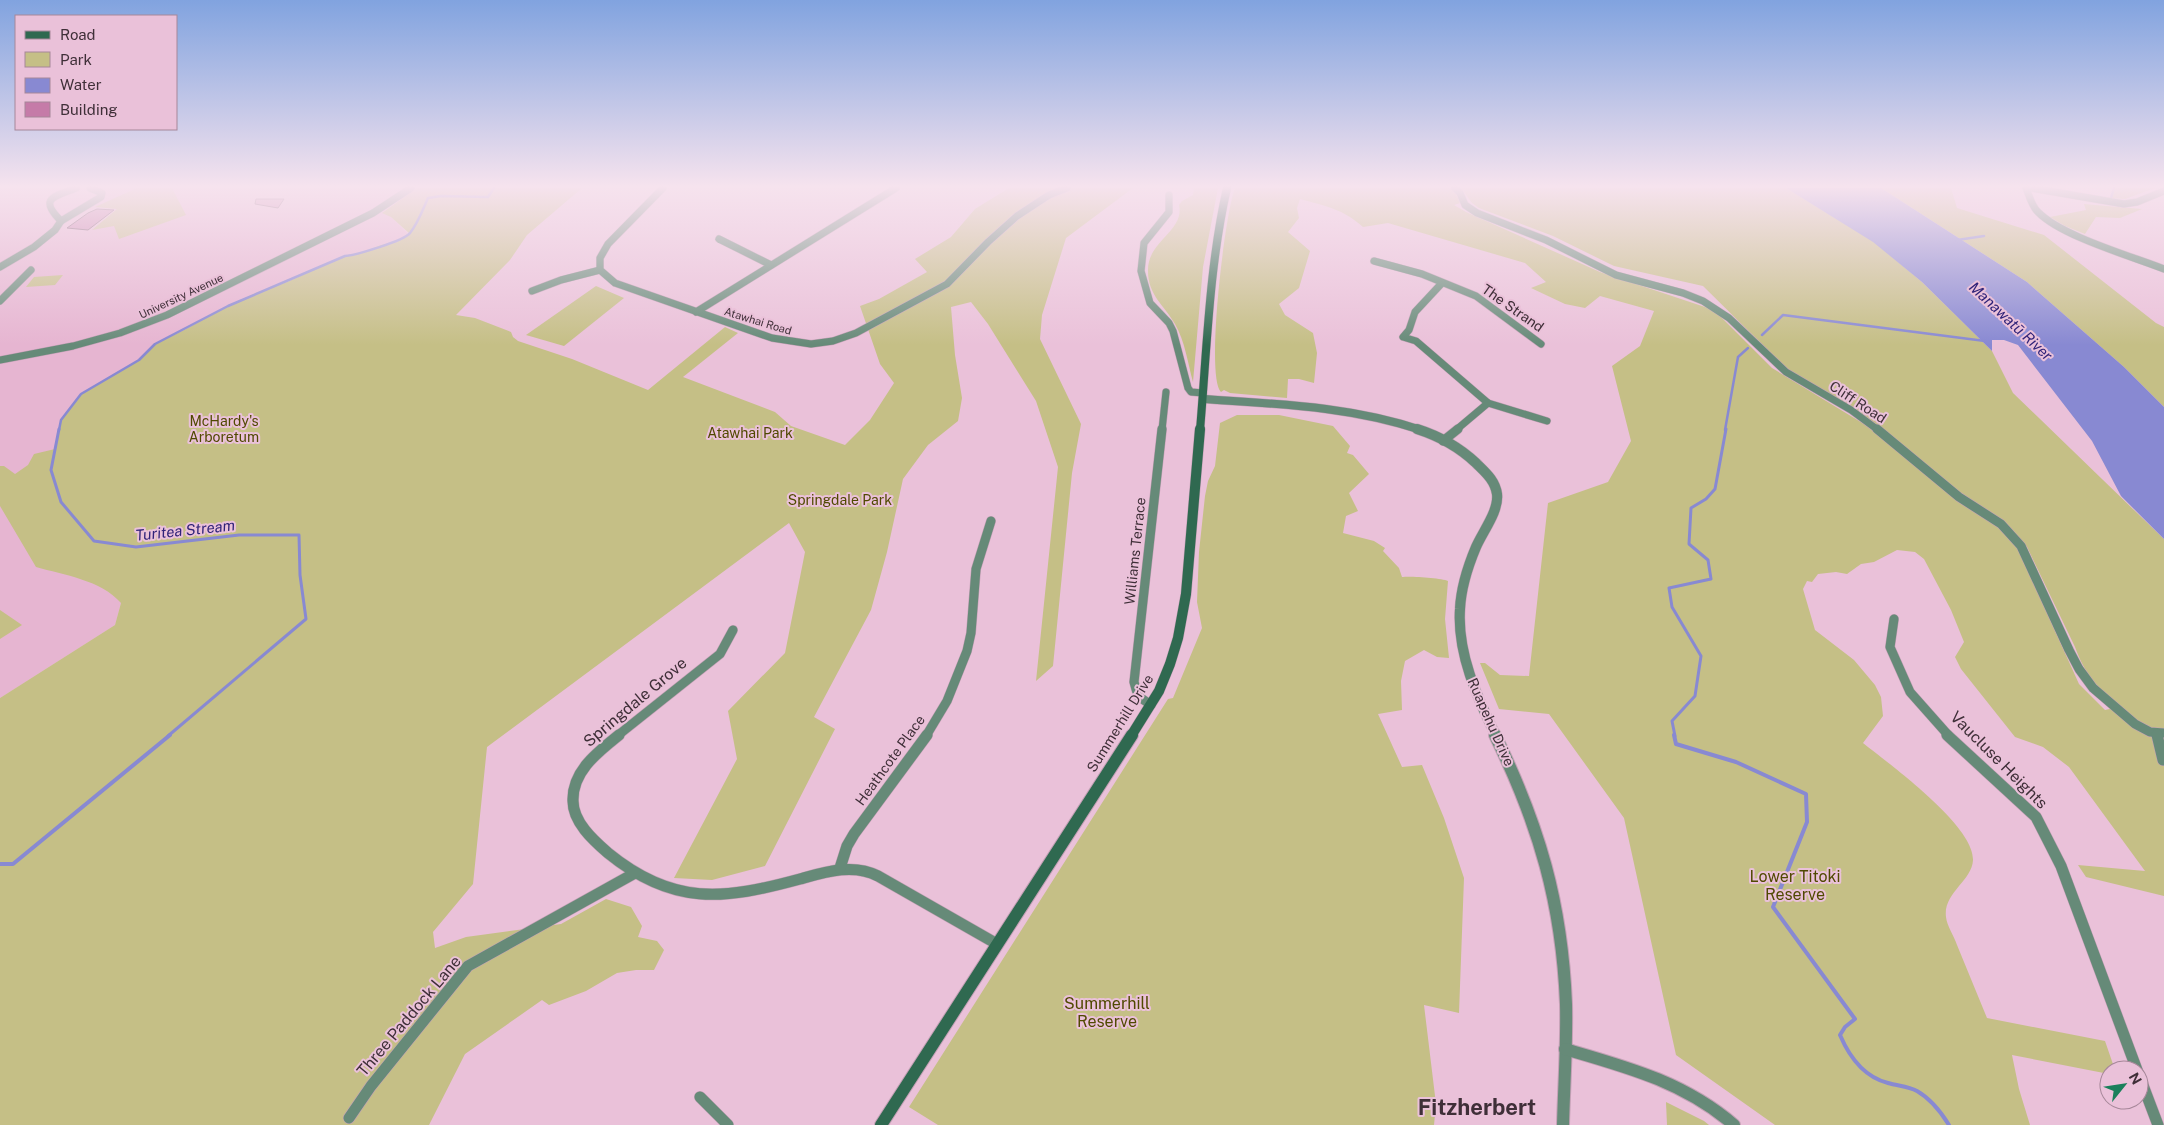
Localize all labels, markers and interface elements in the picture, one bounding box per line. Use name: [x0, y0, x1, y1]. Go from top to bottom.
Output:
legend: [15, 15, 178, 130]
text: Road: [60, 26, 96, 43]
text: Park: [60, 51, 92, 68]
text: Water: [60, 76, 102, 93]
text: Building: [60, 101, 118, 118]
street label: University Avenue: [137, 271, 225, 321]
water label: Manawatū River: [1966, 278, 2056, 364]
street label: The Strand: [1479, 281, 1547, 335]
street label: Atawhai Road: [723, 305, 793, 337]
street label: Cliff Road: [1827, 378, 1889, 426]
park label: McHardy's Arboretum: [189, 413, 259, 445]
park label: Atawhai Park: [707, 425, 793, 441]
park label: Springdale Park: [788, 492, 892, 508]
street label: Williams Terrace: [1121, 496, 1149, 606]
water label: Turitea Stream: [134, 516, 236, 544]
street label: Springdale Grove: [580, 653, 690, 751]
street label: Summerhill Drive: [1084, 671, 1157, 775]
street label: Ruapehu Drive: [1464, 676, 1518, 769]
street label: Vaucluse Heights: [1946, 707, 2052, 813]
street label: Heathcote Place: [852, 712, 928, 808]
park label: Lower Titoki Reserve: [1750, 867, 1840, 904]
street label: Three Paddock Lane: [353, 952, 465, 1080]
park label: Summerhill Reserve: [1064, 994, 1150, 1031]
north arrow: [2099, 1060, 2149, 1110]
text: N: [2126, 1070, 2145, 1087]
district label: Fitzherbert: [1418, 1094, 1536, 1120]

